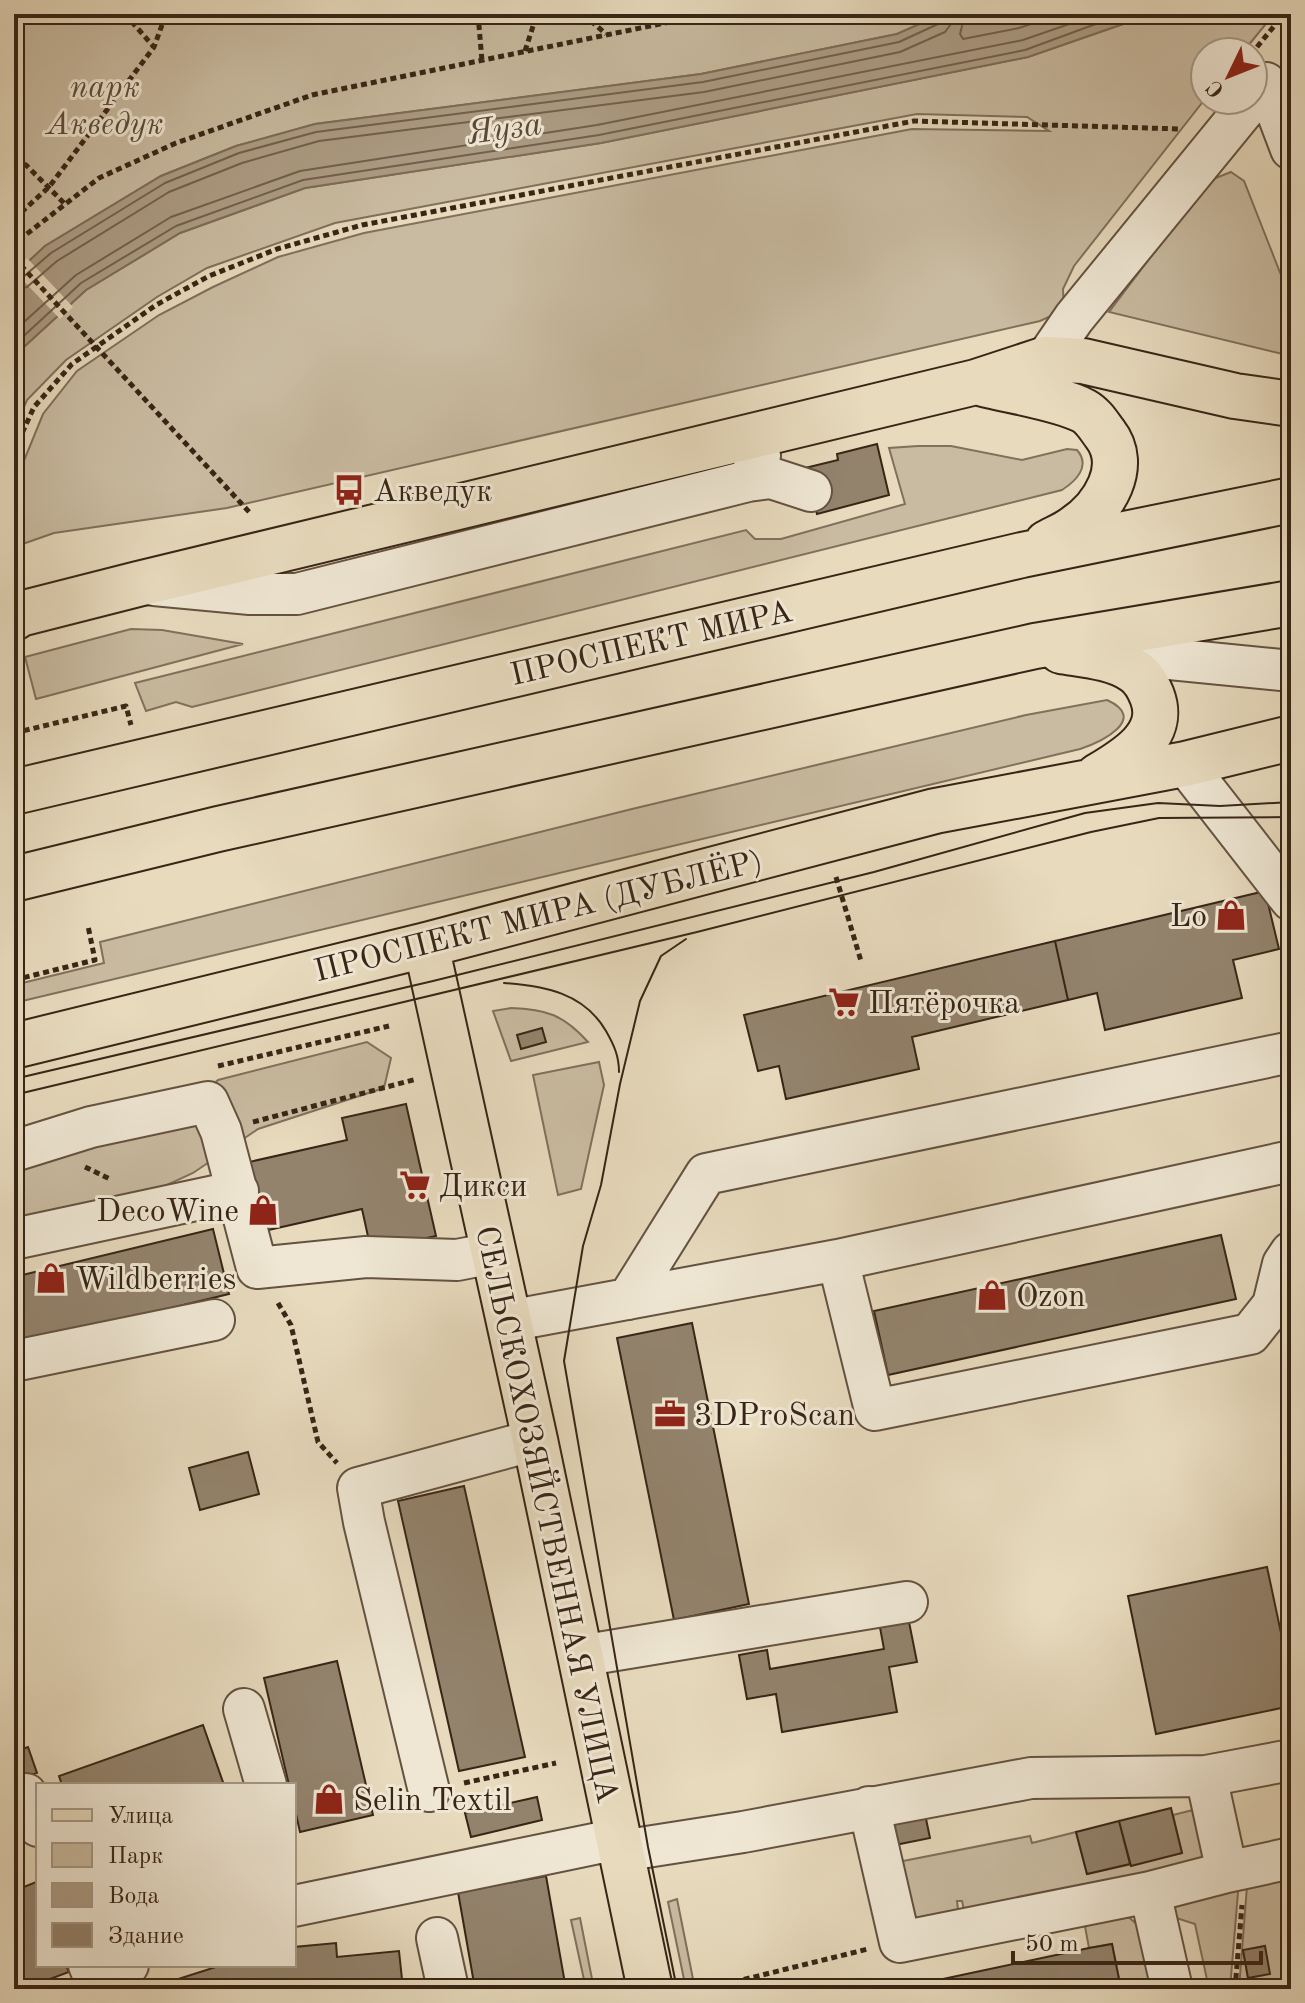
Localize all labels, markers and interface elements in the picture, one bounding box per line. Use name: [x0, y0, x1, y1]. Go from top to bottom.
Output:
north arrow: [1189, 36, 1269, 116]
park label: парк Акведук: [44, 73, 164, 142]
text: С: [1203, 75, 1229, 101]
water label: Яуза: [465, 108, 544, 152]
bus stop icon: Акведук: [332, 473, 366, 507]
place label: Акведук: [373, 477, 492, 509]
street label: ПРОСПЕКТ МИРА: [507, 597, 796, 693]
street label: ПРОСПЕКТ МИРА (ДУБЛЁР): [310, 842, 766, 989]
shop icon: Lo: [1214, 898, 1248, 932]
place label: Lo: [1170, 902, 1207, 934]
supermarket icon: Пятёрочка: [827, 985, 861, 1019]
place label: Пятёрочка: [868, 989, 1020, 1021]
supermarket icon: Дикси: [398, 1168, 432, 1202]
place label: Дикси: [439, 1172, 527, 1204]
shop icon: DecoWine: [246, 1193, 280, 1227]
place label: DecoWine: [96, 1197, 239, 1229]
street label: СЕЛЬСКОХОЗЯЙСТВЕННАЯ УЛИЦА: [468, 1222, 629, 1806]
shop icon: Wildberries: [34, 1261, 68, 1295]
place label: Wildberries: [75, 1265, 236, 1297]
shop icon: Ozon: [975, 1278, 1009, 1312]
place label: Ozon: [1016, 1282, 1086, 1314]
office icon: 3DProScan: [653, 1397, 687, 1431]
place label: 3DProScan: [694, 1401, 855, 1433]
shop icon: Selin Textil: [312, 1782, 346, 1816]
legend: [36, 1783, 296, 1967]
place label: Selin Textil: [353, 1786, 512, 1818]
text: Улица: [108, 1805, 173, 1829]
text: Парк: [108, 1845, 163, 1869]
text: Вода: [108, 1885, 160, 1909]
scale bar: [1013, 1915, 1261, 1965]
text: Здание: [108, 1925, 184, 1949]
text: 50 m: [1025, 1933, 1079, 1957]

